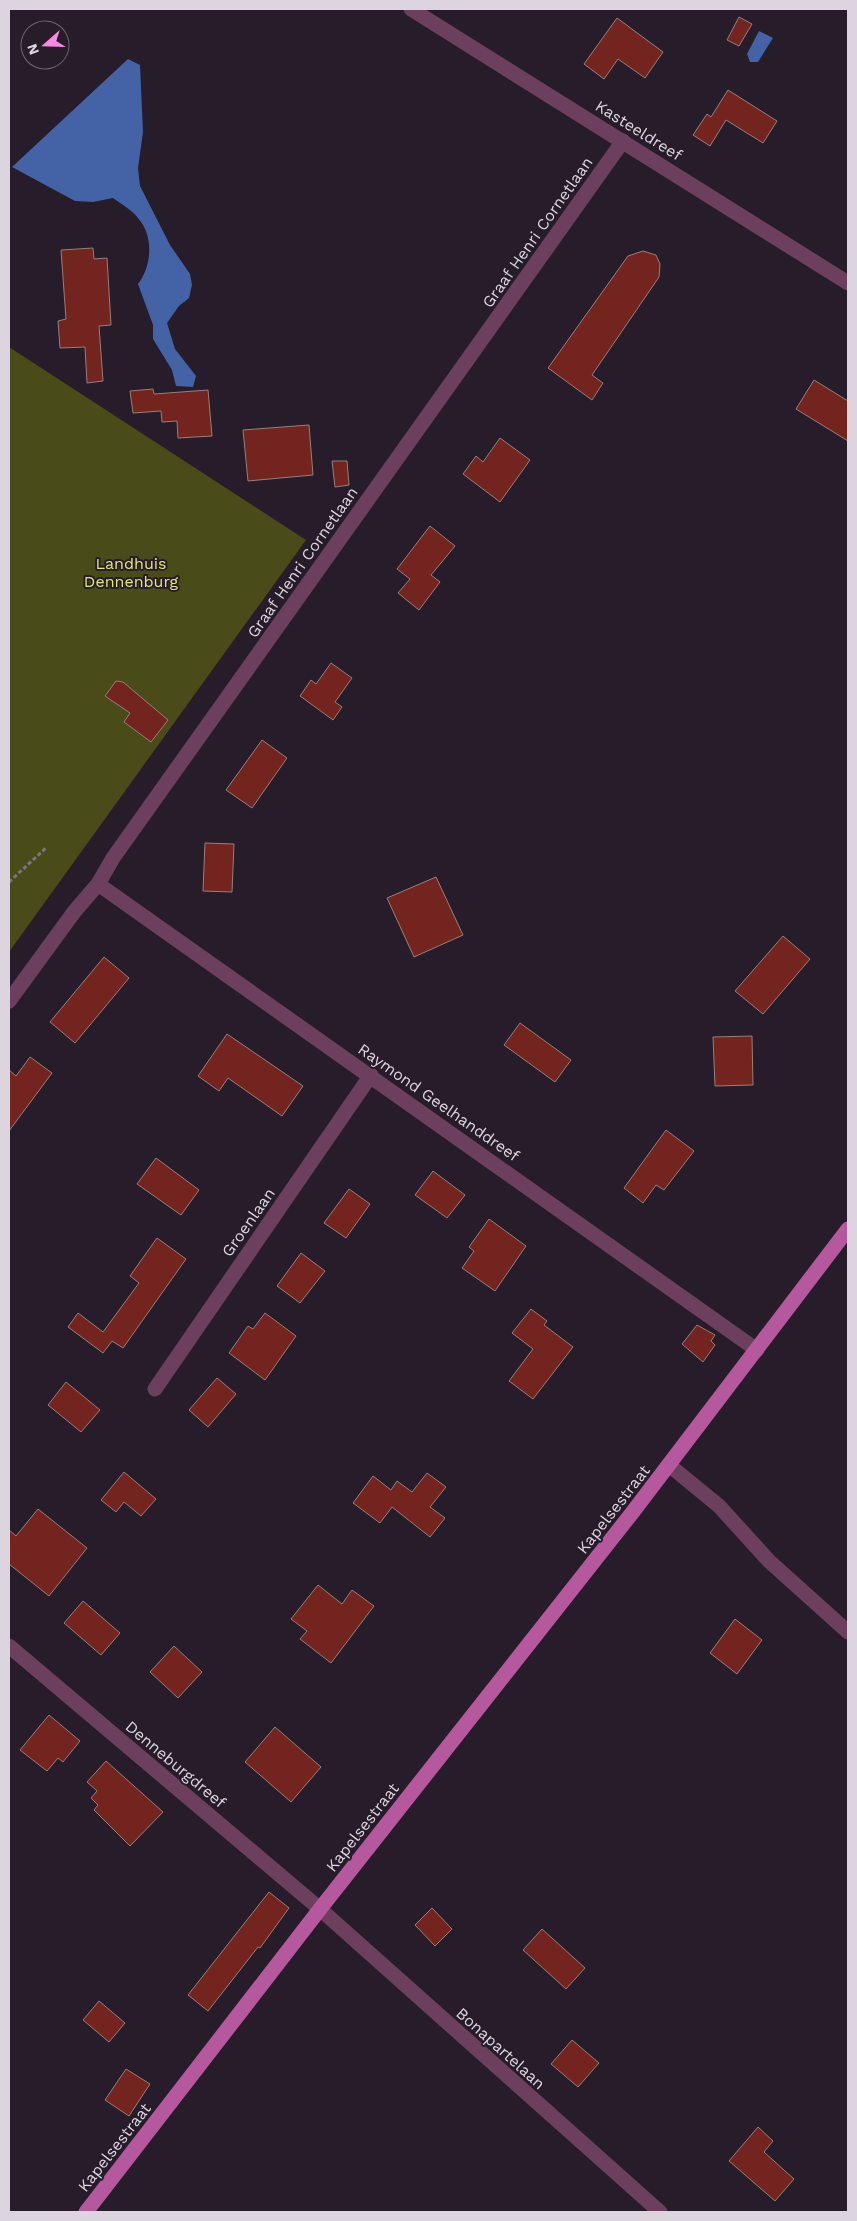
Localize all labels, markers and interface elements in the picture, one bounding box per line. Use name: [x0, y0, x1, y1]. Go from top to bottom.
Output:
north arrow: [20, 20, 70, 70]
text: N: [23, 42, 42, 57]
street label: Kasteeldreef: [592, 96, 686, 165]
street label: Graaf Henri Cornetlaan: [478, 153, 597, 311]
street label: Graaf Henri Cornetlaan: [243, 483, 362, 641]
park label: Landhuis Dennenburg: [84, 554, 179, 591]
street label: Raymond Geelhanddreef: [354, 1039, 524, 1166]
street label: Groenlaan: [218, 1184, 279, 1260]
street label: Kapelsestraat: [573, 1461, 654, 1557]
street label: Denneburgdreef: [122, 1717, 230, 1812]
street label: Kapelsestraat: [322, 1779, 403, 1875]
street label: Bonapartelaan: [452, 2004, 549, 2093]
street label: Kapelsestraat: [74, 2099, 155, 2195]

